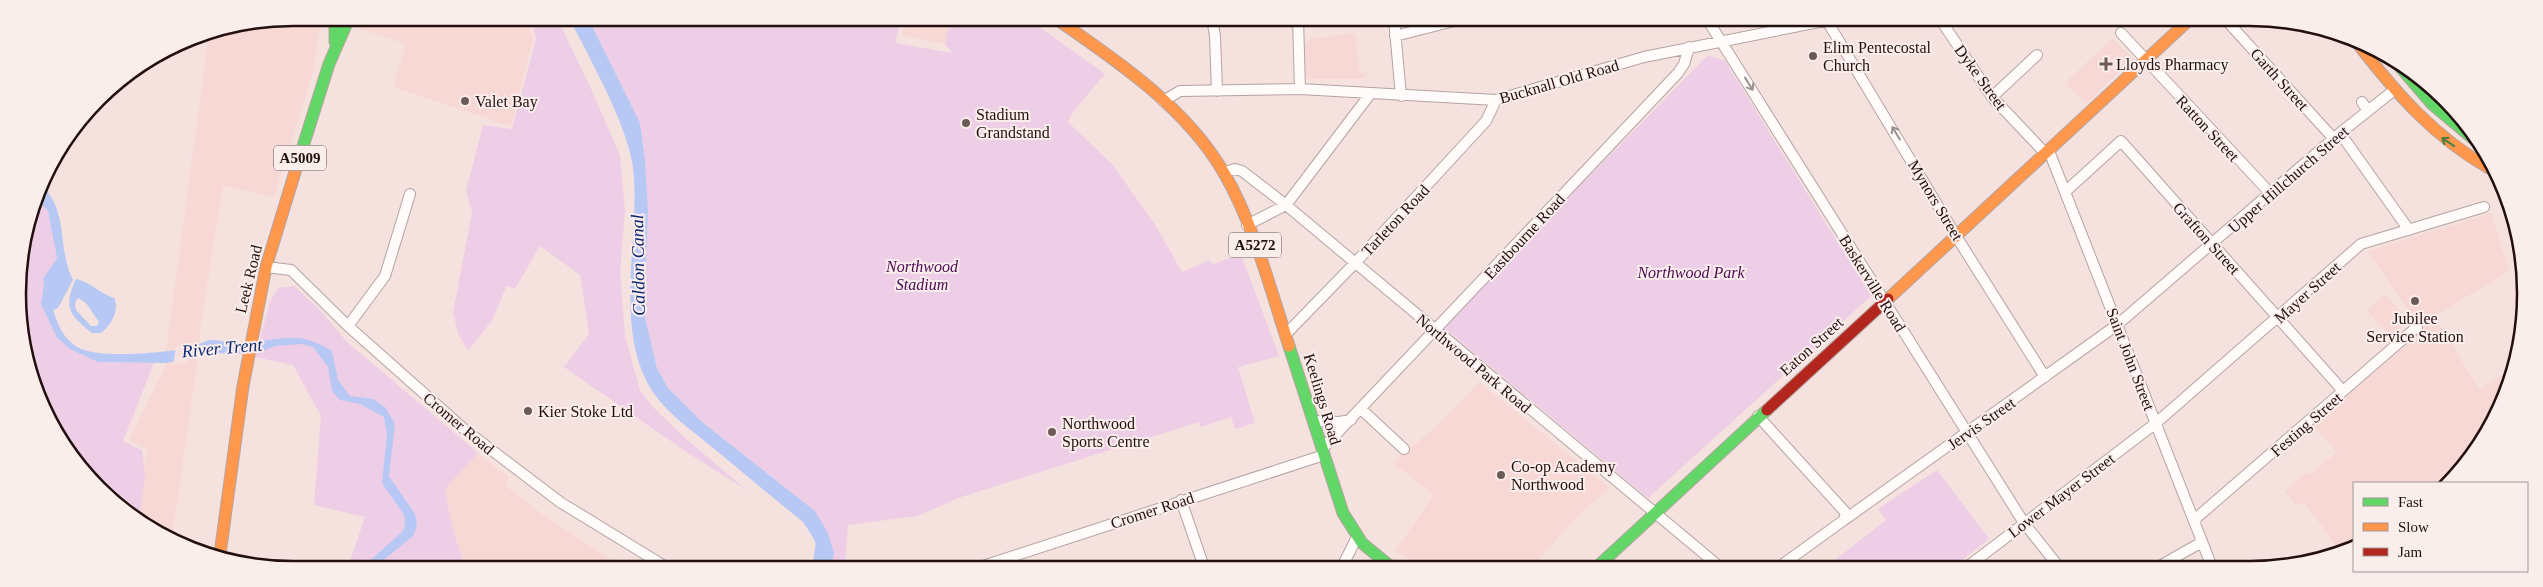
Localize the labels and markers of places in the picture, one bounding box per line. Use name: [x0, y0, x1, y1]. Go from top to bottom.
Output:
place label: Elim Pentecostal Church: [1823, 39, 1932, 74]
marker: Elim Pentecostal Church: [1807, 50, 1819, 62]
place label: Lloyds Pharmacy: [2116, 56, 2228, 74]
marker: Lloyds Pharmacy: [2100, 58, 2112, 70]
place label: Valet Bay: [475, 93, 538, 111]
marker: Valet Bay: [459, 95, 471, 107]
place label: Stadium Grandstand: [976, 106, 1050, 141]
marker: Stadium Grandstand: [960, 117, 972, 129]
marker: Jubilee Service Station: [2409, 295, 2421, 307]
place label: Jubilee Service Station: [2366, 310, 2464, 345]
place label: Kier Stoke Ltd: [538, 403, 633, 420]
marker: Kier Stoke Ltd: [522, 405, 534, 417]
place label: Northwood Sports Centre: [1062, 415, 1150, 451]
marker: Northwood Sports Centre: [1046, 426, 1058, 438]
place label: Co-op Academy Northwood: [1511, 458, 1615, 493]
marker: Co-op Academy Northwood: [1495, 469, 1507, 481]

